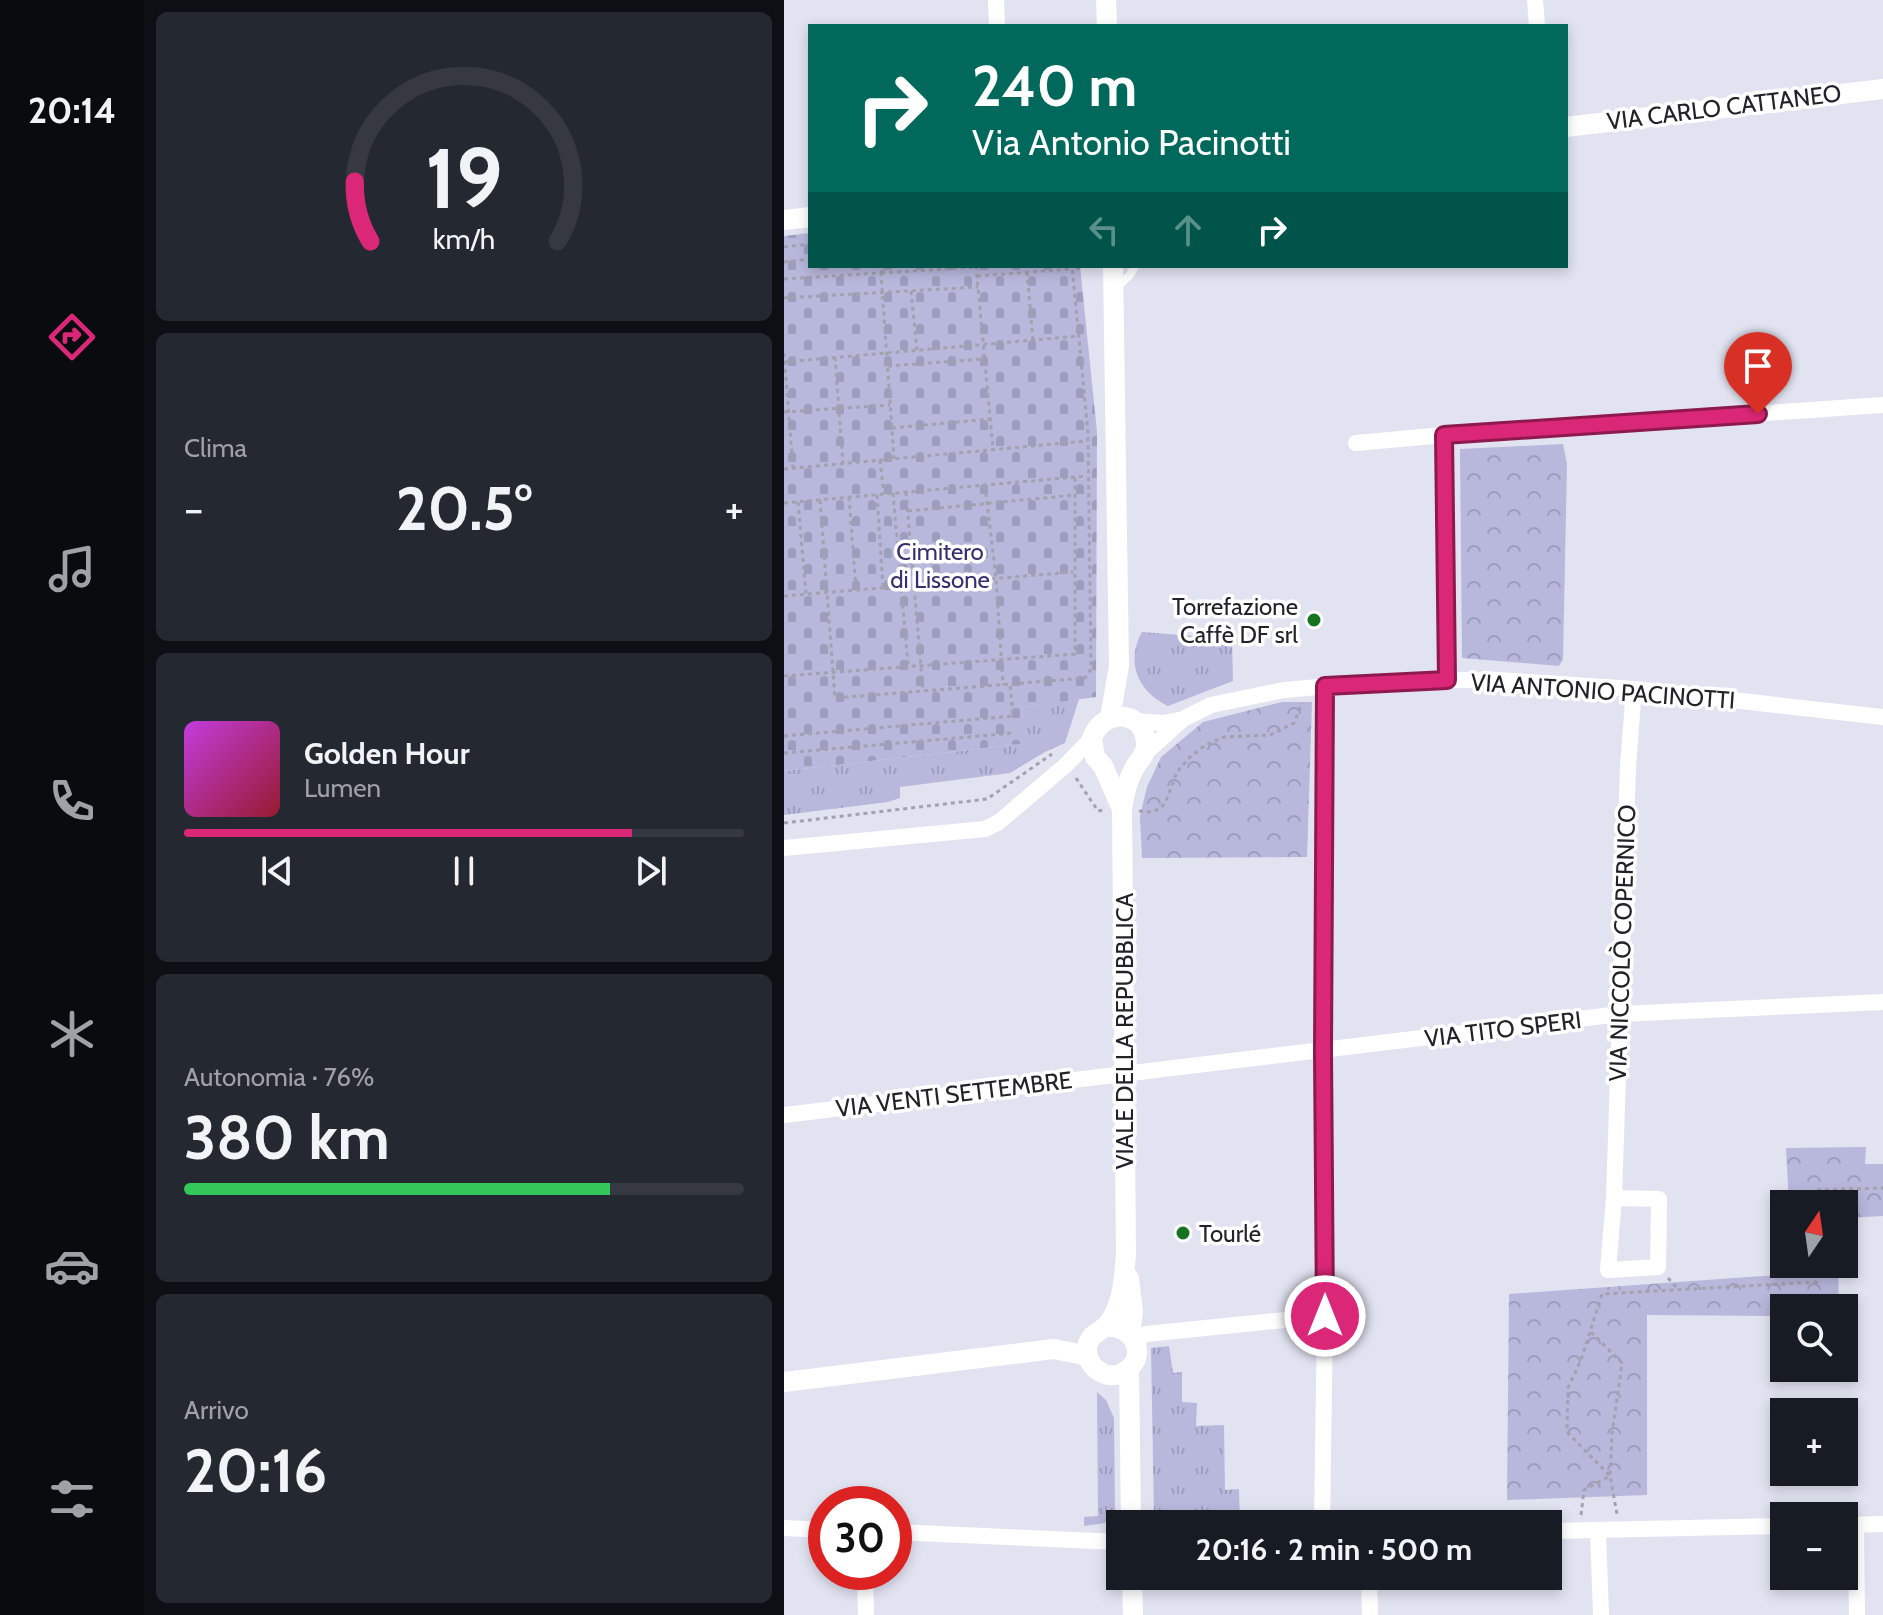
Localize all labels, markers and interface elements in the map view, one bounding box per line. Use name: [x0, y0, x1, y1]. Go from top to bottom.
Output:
text: 240 m: [972, 52, 1137, 120]
icon: right: [840, 56, 944, 160]
street label: VIA CARLO CATTANEO: [1605, 78, 1843, 136]
text: 20:14: [28, 88, 116, 132]
text: Via Antonio Pacinotti: [972, 120, 1291, 164]
text: 19: [425, 128, 503, 229]
icon: left: [1082, 208, 1126, 252]
icon: ahead: [1166, 208, 1210, 252]
icon: right: [1250, 208, 1294, 252]
text: km/h: [433, 221, 495, 256]
icon: directions: [44, 309, 100, 365]
pin: [1724, 332, 1792, 414]
icon: arrive: [1736, 344, 1780, 388]
text: Clima: [184, 432, 247, 464]
text: 20.5°: [396, 472, 532, 545]
text: −: [184, 482, 203, 535]
text: +: [725, 482, 744, 535]
park label: Cimitero di Lissone: [890, 537, 990, 594]
icon: music: [44, 541, 100, 597]
place label: Torrefazione Caffè DF srl: [1172, 592, 1298, 649]
marker: Torrefazione Caffè DF srl: [1305, 611, 1323, 629]
street label: VIA ANTONIO PACINOTTI: [1470, 667, 1736, 715]
text: Golden Hour: [304, 735, 470, 772]
text: Lumen: [304, 772, 381, 804]
icon: phone: [44, 773, 100, 829]
street label: VIA NICCOLÒ COPERNICO: [1603, 804, 1641, 1082]
icon: previous: [255, 849, 299, 893]
icon: pause: [442, 849, 486, 893]
icon: next: [629, 849, 673, 893]
street label: VIALE DELLA REPUBBLICA: [1110, 893, 1139, 1169]
street label: VIA TITO SPERI: [1423, 1005, 1583, 1053]
icon: climate: [44, 1006, 100, 1062]
text: Autonomia · 76%: [184, 1061, 374, 1093]
street label: VIA VENTI SETTEMBRE: [834, 1065, 1074, 1123]
text: 380 km: [184, 1101, 390, 1174]
north arrow: [1770, 1190, 1858, 1278]
map controls: [1770, 1190, 1858, 1590]
place label: Tourlé: [1199, 1219, 1261, 1248]
marker: Tourlé: [1174, 1224, 1192, 1242]
icon: car: [44, 1238, 100, 1294]
position arrow: [1283, 1274, 1367, 1358]
button: search: [1770, 1294, 1858, 1382]
text: Arrivo: [184, 1394, 249, 1426]
button: +: [1770, 1398, 1858, 1486]
text: 20:16: [184, 1434, 327, 1507]
icon: filters: [44, 1471, 100, 1527]
speed limit sign: 30: [808, 1486, 912, 1590]
button: −: [1770, 1502, 1858, 1590]
text: 20:16 · 2 min · 500 m: [1196, 1531, 1472, 1568]

